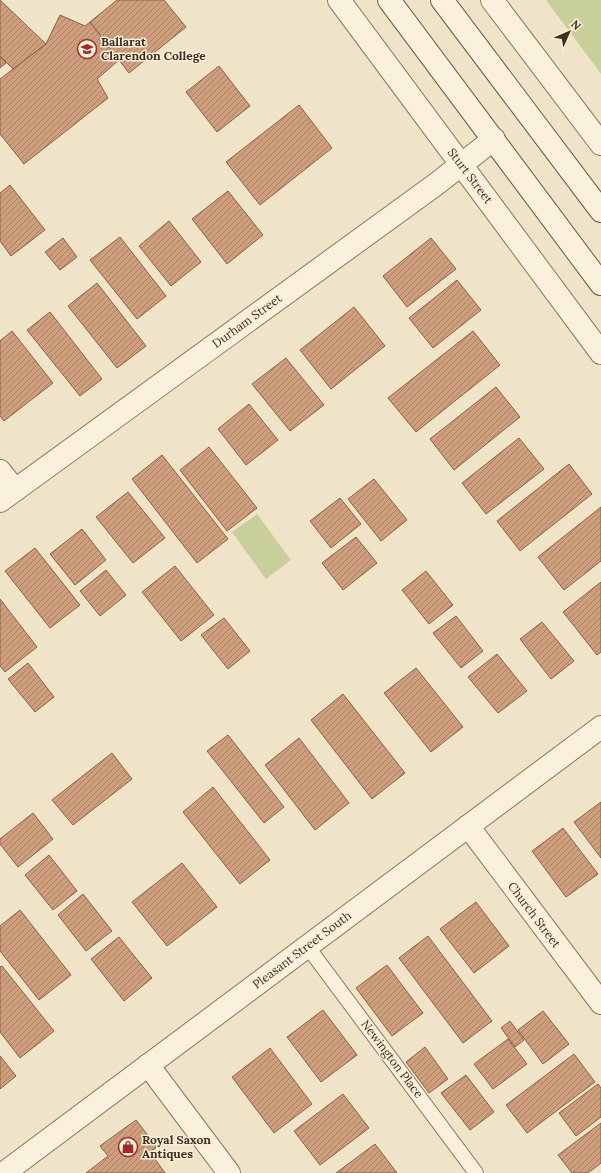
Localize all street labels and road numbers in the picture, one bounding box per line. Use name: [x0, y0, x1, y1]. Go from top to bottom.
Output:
street label: Sturt Street: [445, 145, 496, 207]
street label: Durham Street: [209, 290, 285, 351]
street label: Church Street: [505, 879, 564, 951]
street label: Pleasant Street South: [249, 908, 354, 992]
street label: Newington Place: [358, 1017, 427, 1101]

